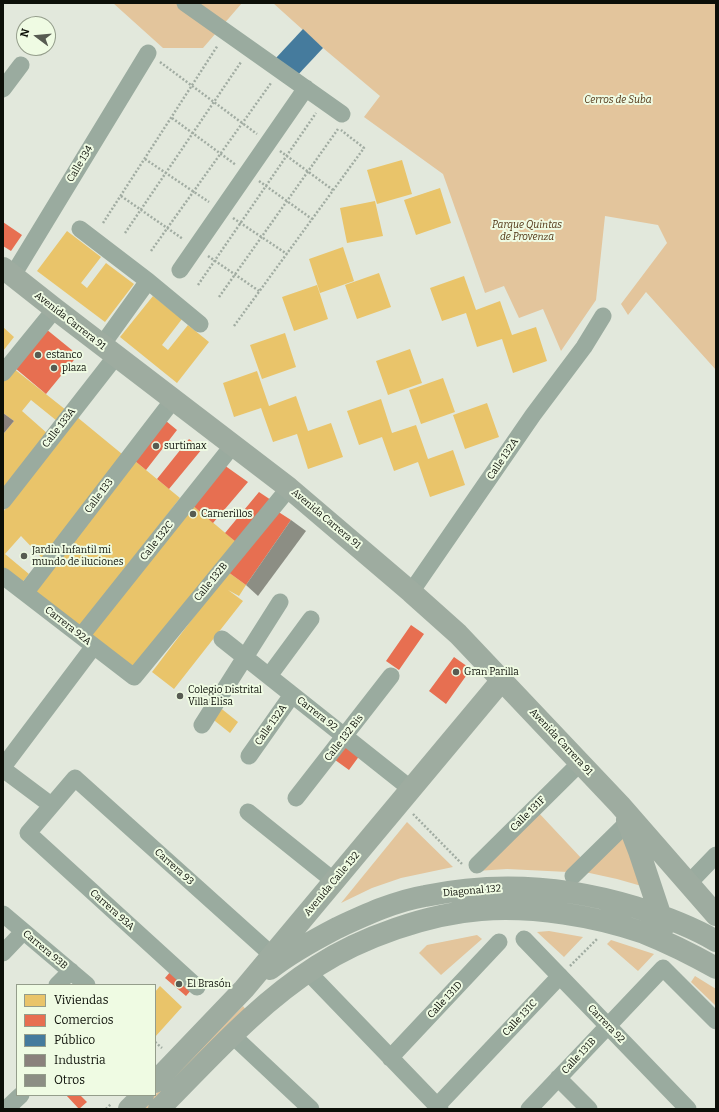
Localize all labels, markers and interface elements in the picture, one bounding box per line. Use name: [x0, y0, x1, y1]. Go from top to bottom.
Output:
north arrow: [16, 16, 56, 56]
text: N: [18, 27, 32, 39]
park label: Cerros de Suba: [584, 94, 652, 106]
street label: Calle 134: [64, 144, 96, 184]
park label: Parque Quintas de Provenza: [492, 219, 562, 242]
street label: Avenida Carrera 91: [32, 290, 108, 352]
place label: estanco: [46, 349, 82, 361]
marker: estanco: [33, 350, 43, 360]
place label: plaza: [62, 362, 86, 374]
marker: plaza: [49, 363, 59, 373]
street label: Calle 133A: [40, 406, 78, 450]
street label: Calle 132A: [485, 436, 521, 482]
place label: surtimax: [164, 440, 207, 452]
marker: surtimax: [151, 441, 161, 451]
street label: Calle 133: [82, 476, 116, 516]
street label: Avenida Carrera 91: [289, 486, 363, 552]
place label: Carnerillos: [201, 508, 252, 520]
marker: Carnerillos: [188, 509, 198, 519]
street label: Calle 132C: [138, 519, 176, 563]
place label: Jardin Infantil mi mundo de iluciones: [32, 544, 124, 568]
marker: Jardin Infantil mi mundo de iluciones: [19, 551, 29, 561]
street label: Calle 132B: [192, 560, 230, 604]
street label: Carrera 92A: [42, 604, 94, 648]
place label: Gran Parilla: [464, 666, 519, 678]
marker: Gran Parilla: [451, 667, 461, 677]
place label: Colegio Distrital Villa Elisa: [188, 684, 262, 708]
marker: Colegio Distrital Villa Elisa: [175, 691, 185, 701]
street label: Carrera 92: [294, 694, 340, 734]
street label: Calle 132A: [253, 702, 289, 748]
street label: Avenida Carrera 91: [527, 706, 595, 778]
street label: Calle 132 Bis: [322, 712, 366, 764]
street label: Calle 131F: [508, 794, 548, 834]
street label: Carrera 93: [152, 846, 196, 888]
street label: Avenida Calle 132: [302, 850, 362, 918]
street label: Diagonal 132: [442, 882, 502, 900]
street label: Carrera 93A: [87, 887, 137, 933]
street label: Carrera 93B: [20, 928, 70, 972]
place label: El Brasón: [187, 978, 231, 990]
marker: El Brasón: [174, 979, 184, 989]
street label: Calle 131D: [425, 979, 465, 1021]
legend: [16, 984, 156, 1096]
text: Viviendas: [54, 993, 108, 1007]
street label: Calle 131C: [500, 997, 540, 1039]
street label: Carrera 92: [585, 1002, 627, 1046]
text: Comercios: [54, 1013, 114, 1027]
text: Público: [54, 1033, 95, 1047]
street label: Calle 131B: [559, 1035, 599, 1077]
text: Industria: [54, 1053, 106, 1067]
text: Otros: [54, 1073, 85, 1087]

